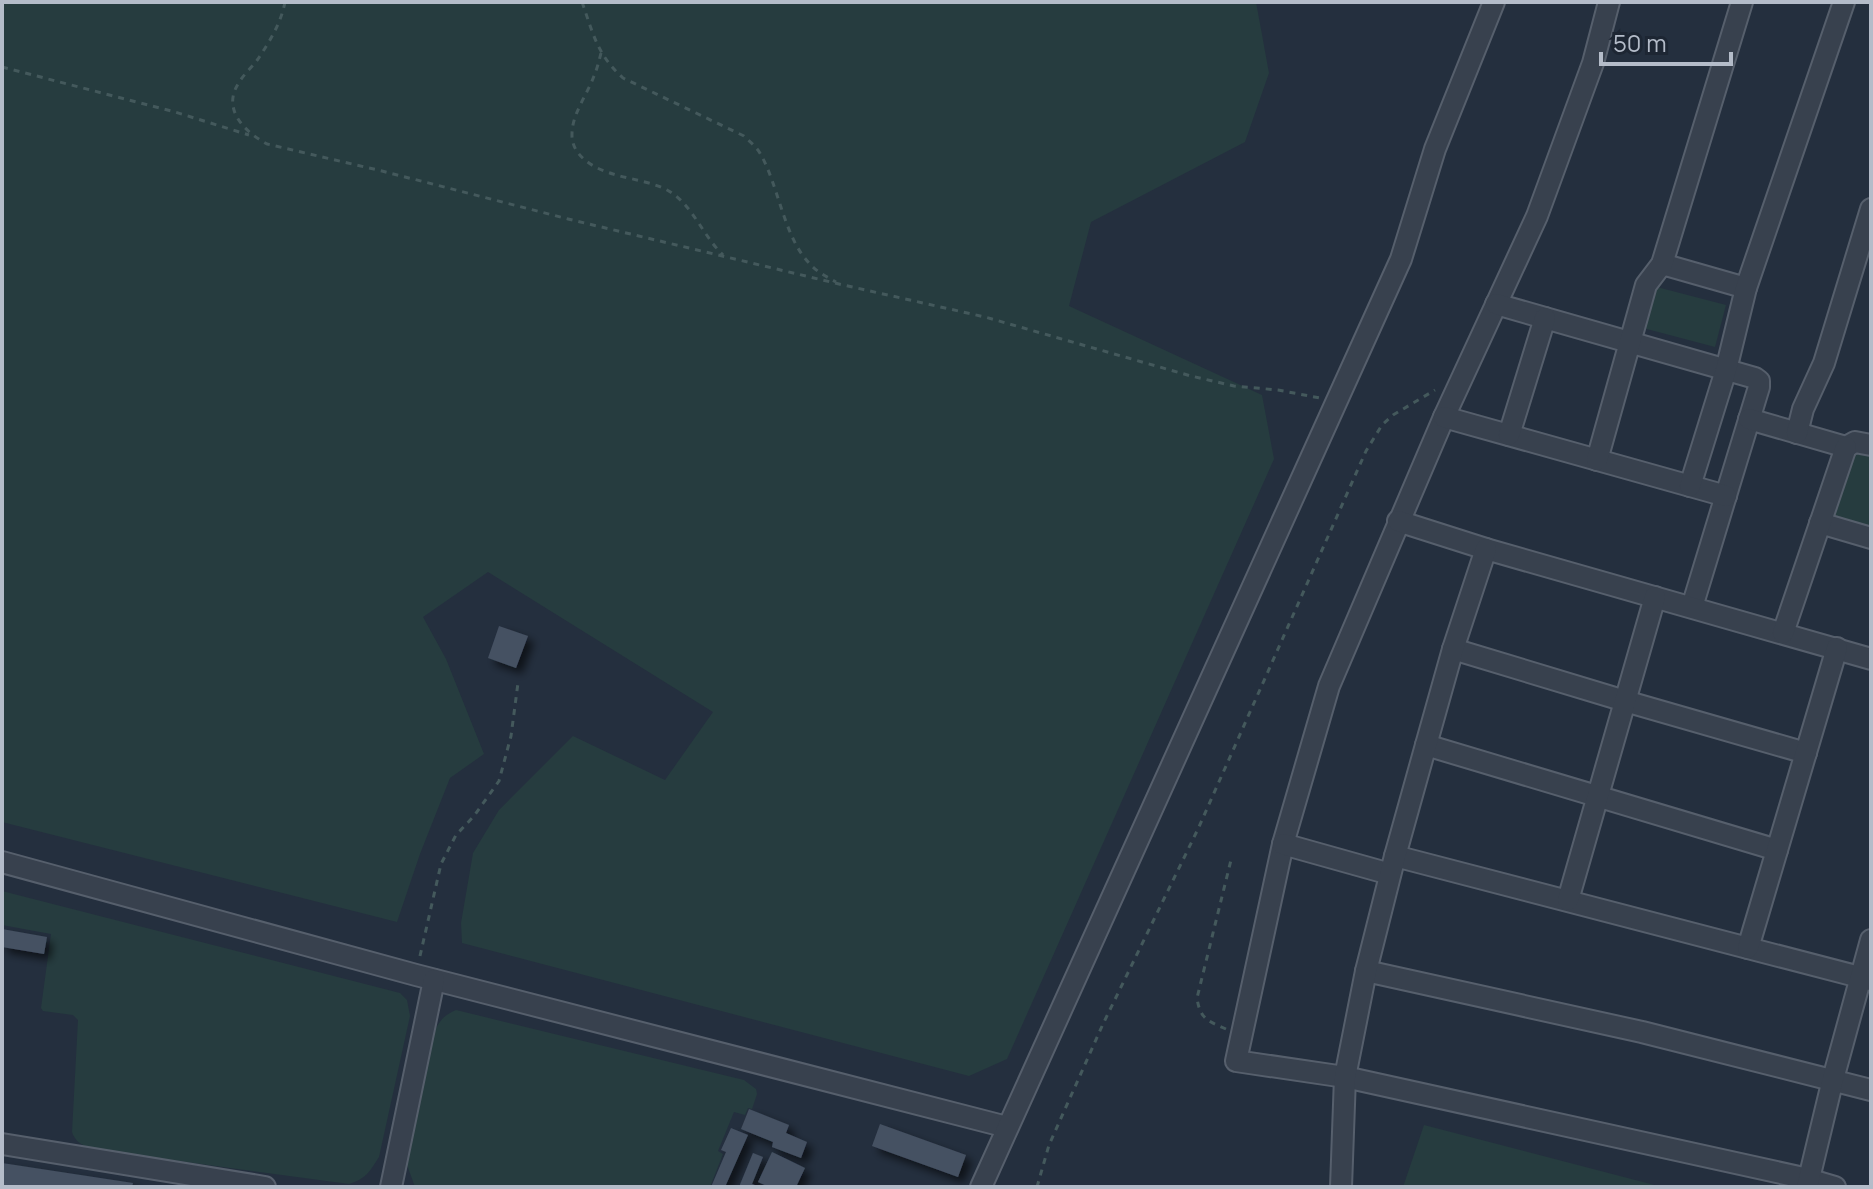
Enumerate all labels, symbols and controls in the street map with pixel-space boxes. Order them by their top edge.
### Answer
scale bar [1601,16,1731,66]
text: 50 m [1613,26,1667,59]

